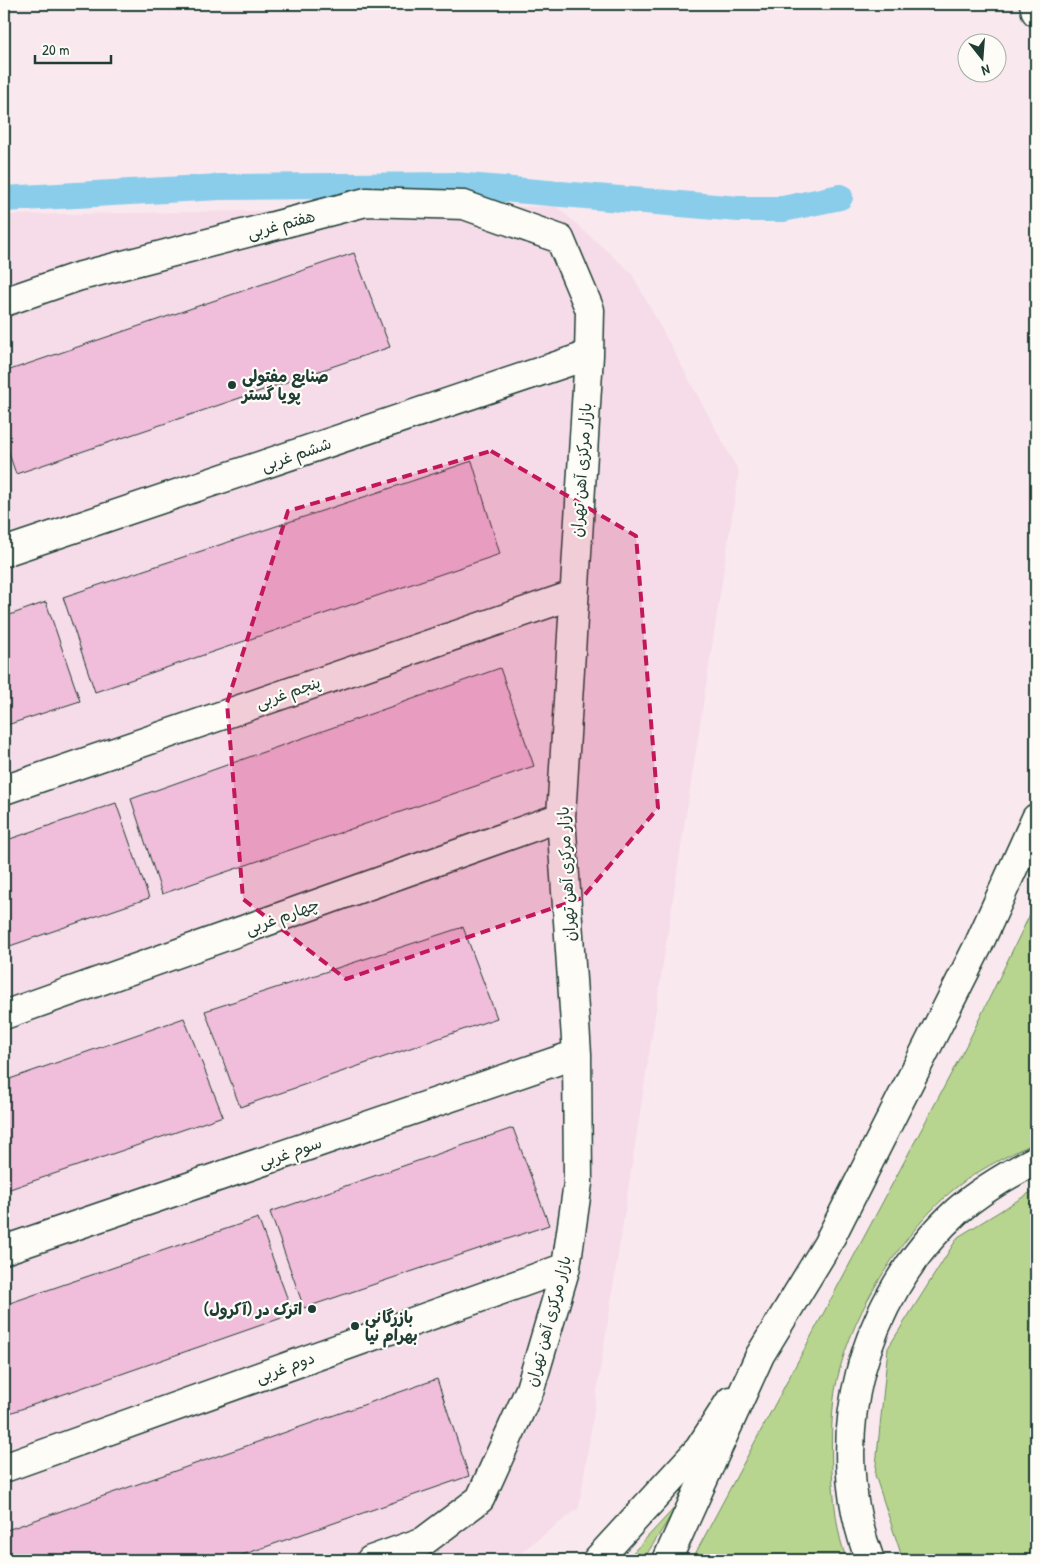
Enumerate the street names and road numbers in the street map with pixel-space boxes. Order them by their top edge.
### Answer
street label: هفتم غربی [245,204,318,246]
street label: بازار مرکزی آهن تهران [565,402,597,538]
street label: ششم غربی [258,432,335,478]
street label: پنجم غربی [253,671,324,715]
street label: بازار مرکزی آهن تهران [551,806,581,942]
street label: چهارم غربی [242,892,323,941]
street label: سوم غربی [255,1131,325,1175]
street label: بازار مرکزی آهن تهران [520,1253,576,1389]
street label: دوم غربی [253,1346,318,1390]

